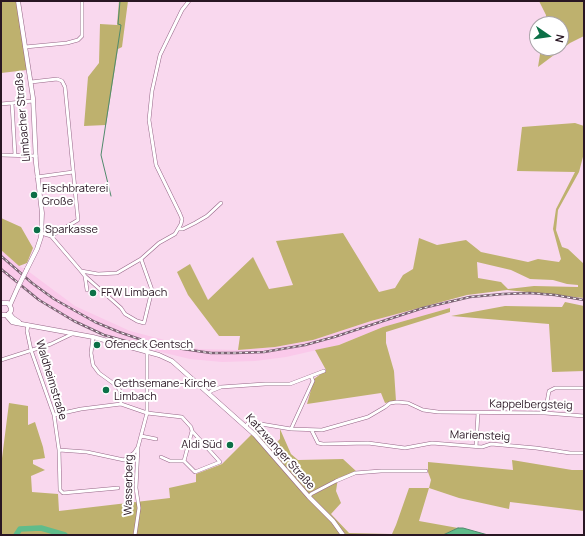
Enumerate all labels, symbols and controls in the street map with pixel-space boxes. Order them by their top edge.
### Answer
north arrow [529,16,569,56]
text: N [552,33,568,44]
street label: Limbacher Straße [13,72,33,162]
place label: Fischbraterei Große [42,182,108,208]
marker: Fischbraterei Große [29,190,39,200]
place label: Sparkasse [45,223,98,237]
marker: Sparkasse [32,225,42,235]
place label: FFW Limbach [101,286,167,300]
marker: FFW Limbach [88,288,98,298]
street label: Waldheimstraße [33,338,69,422]
place label: Ofeneck Gentsch [105,338,193,352]
marker: Ofeneck Gentsch [92,340,102,350]
place label: Gethsemane-Kirche Limbach [114,377,216,403]
marker: Gethsemane-Kirche Limbach [101,385,111,395]
street label: Kappelbergsteig [489,398,573,412]
street label: Katzwanger Straße [243,412,317,492]
street label: Mariensteig [450,428,510,444]
place label: Aldi Süd [181,438,222,452]
marker: Aldi Süd [225,440,235,450]
street label: Wasserberg [122,454,136,516]

